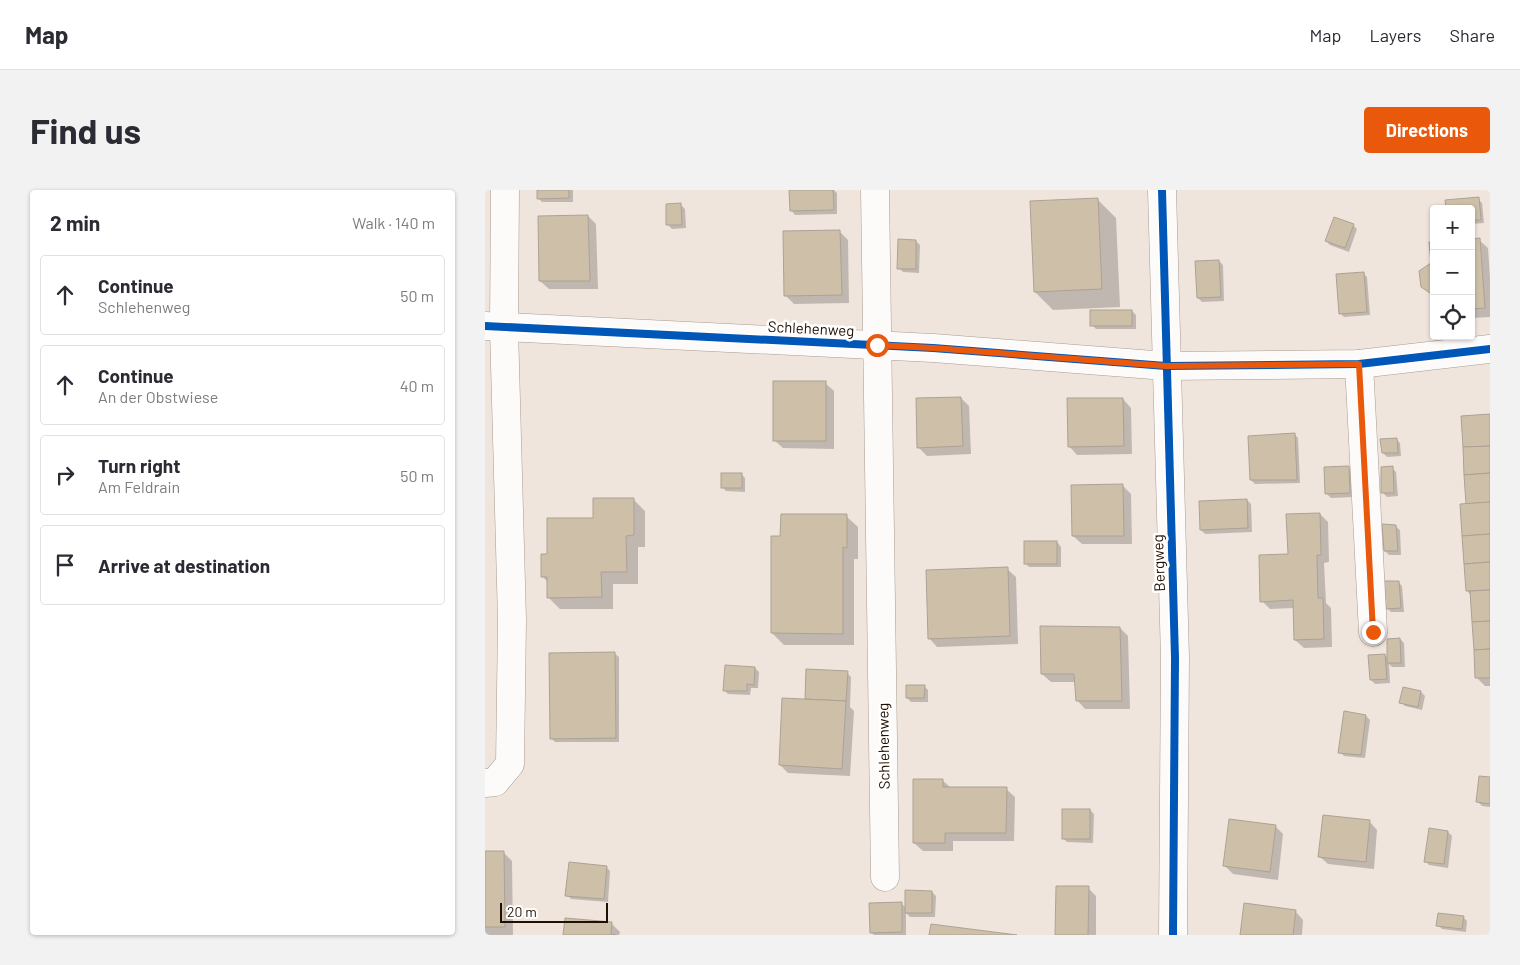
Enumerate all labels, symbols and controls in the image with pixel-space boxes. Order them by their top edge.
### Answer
text: Map [25,20,68,49]
text: Map [1309,24,1341,46]
text: Layers [1369,24,1422,46]
text: Share [1450,24,1495,46]
button: Directions [1364,107,1490,153]
text: Find us [30,109,141,151]
map controls [1430,205,1475,340]
button: + [1430,205,1475,250]
text: 2 min [50,210,100,235]
text: Walk · 140 m [352,213,435,232]
button: − [1430,250,1475,295]
text: Continue [98,274,174,297]
icon: ahead [51,281,79,309]
text: 50 m [400,286,434,305]
button: locate [1430,295,1475,340]
text: Schlehenweg [98,297,190,316]
street label: Schlehenweg [767,317,855,339]
route start [866,334,889,357]
text: Continue [98,364,174,387]
icon: ahead [51,371,79,399]
text: 40 m [400,376,434,395]
text: An der Obstwiese [98,387,218,406]
text: Turn right [98,454,180,477]
icon: right [51,461,79,489]
text: 50 m [400,466,434,485]
text: Am Feldrain [98,477,180,496]
street label: Bergweg [1148,534,1168,592]
icon: arrive [51,551,79,579]
text: Arrive at destination [98,554,270,577]
route end [1362,621,1385,644]
street label: Schlehenweg [873,703,893,789]
scale bar [500,900,607,923]
text: 20 m [507,903,537,920]

